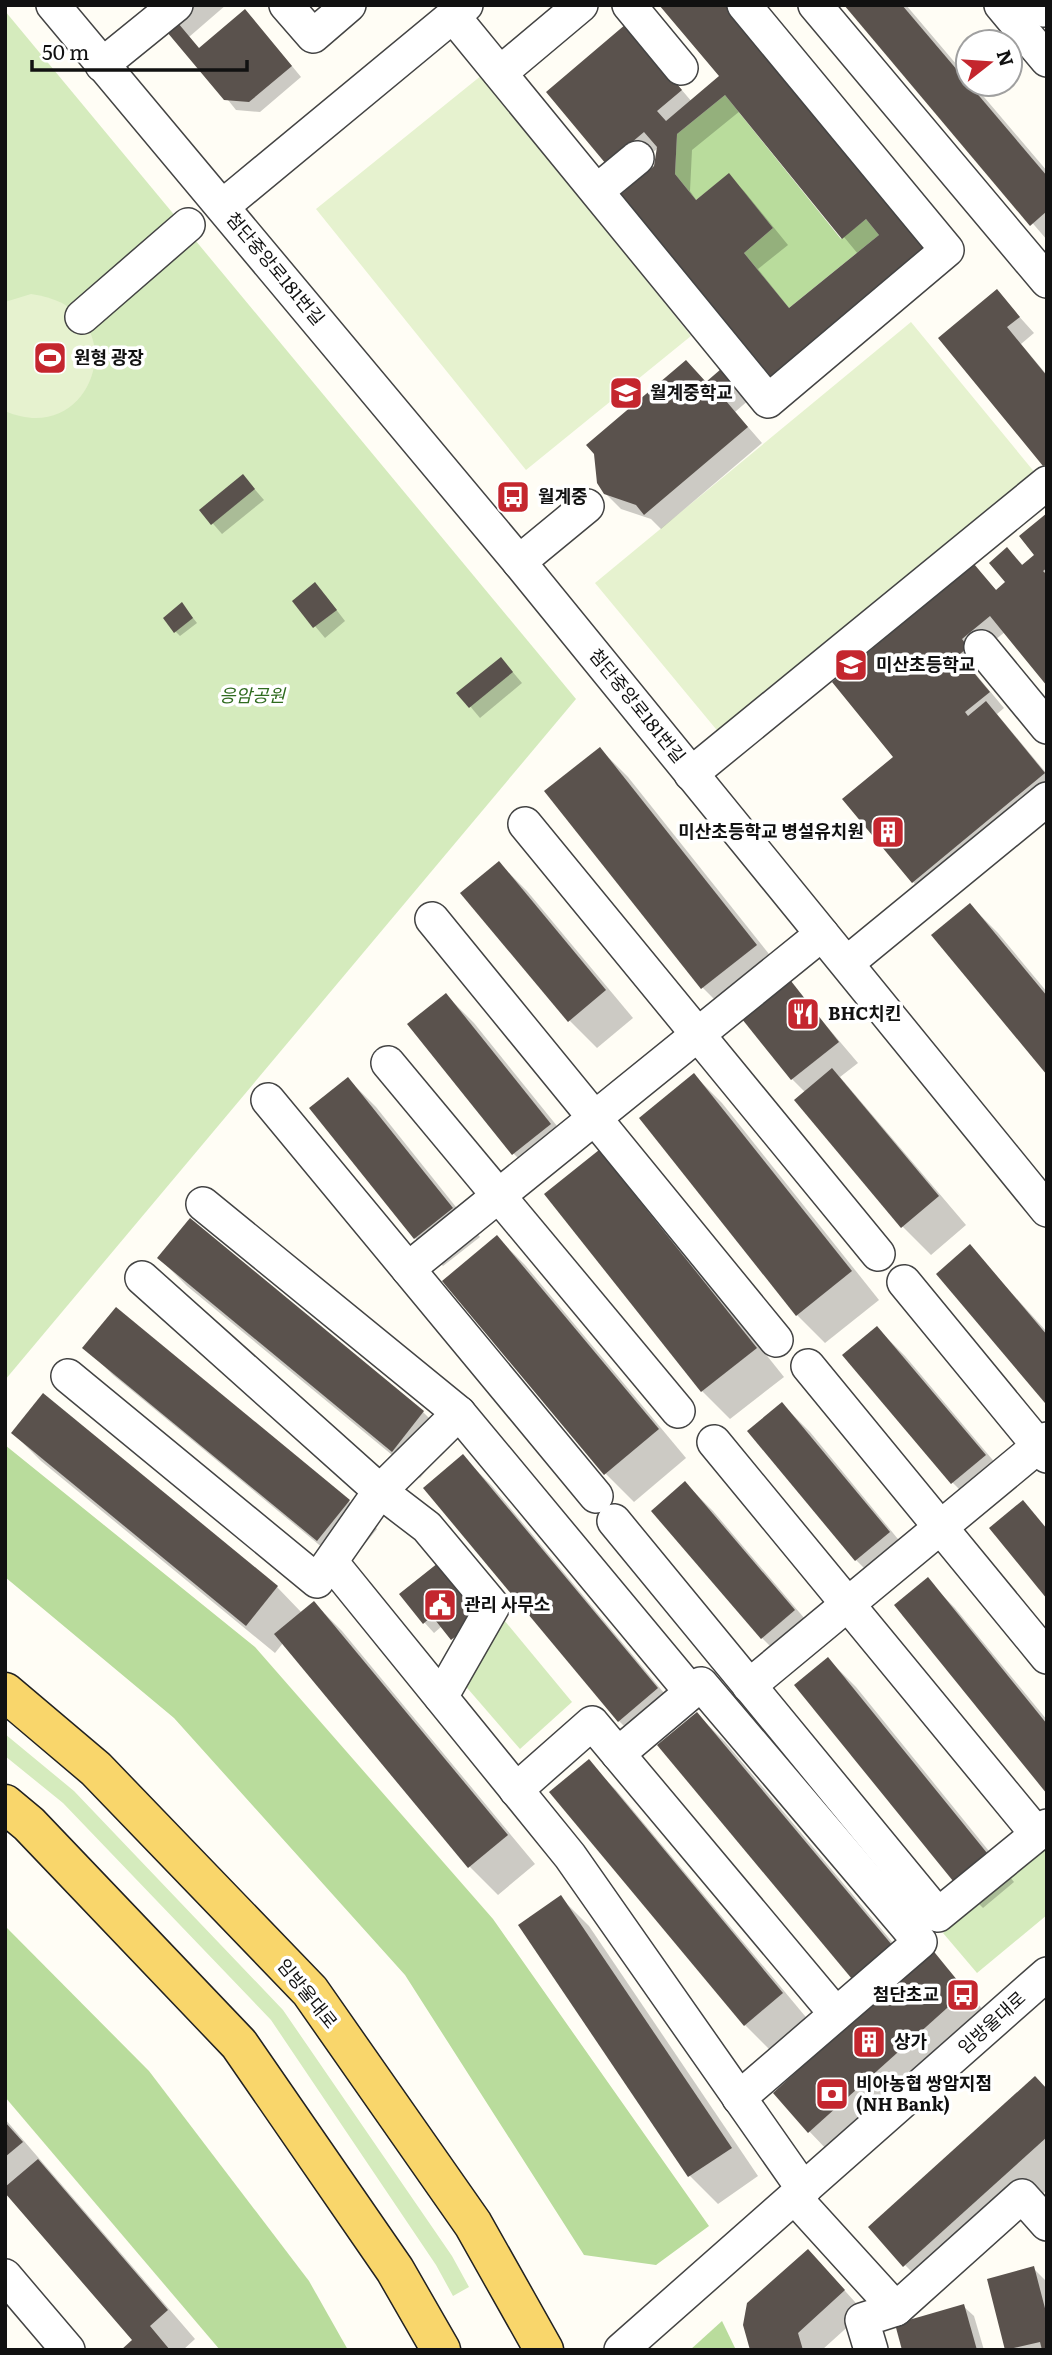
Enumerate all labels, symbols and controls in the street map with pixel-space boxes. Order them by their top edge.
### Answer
scale bar [32,28,247,72]
north arrow [954,28,1024,98]
text: 50 m [42,35,89,66]
text: N [990,46,1022,70]
street label: 첨단중앙로181번길 [221,206,332,331]
sports icon: 원형 광장 [31,339,69,377]
place label: 원형 광장 [74,343,144,370]
school or university icon: 월계중학교 [607,374,645,412]
place label: 월계중학교 [650,378,733,405]
bus stop icon: 월계중 [494,478,532,516]
place label: 월계중 [538,482,588,509]
street label: 첨단중앙로181번길 [583,642,693,768]
school or university icon: 미산초등학교 [832,646,870,684]
place label: 미산초등학교 [876,650,975,677]
park label: 응암공원 [219,681,287,708]
building icon: 미산초등학교 병설유치원 [869,813,907,851]
place label: 미산초등학교 병설유치원 [678,817,864,844]
restaurant icon: BHC치킨 [784,995,822,1033]
place label: BHC치킨 [828,999,901,1026]
public building icon: 관리 사무소 [421,1586,459,1624]
place label: 관리 사무소 [464,1590,550,1617]
street label: 임방울대로 [272,1952,345,2034]
bus stop icon: 첨단초교 [944,1976,982,2014]
place label: 첨단초교 [873,1980,939,2007]
street label: 임방울대로 [951,1984,1031,2060]
building icon: 상가 [850,2023,888,2061]
place label: 상가 [894,2027,928,2054]
place label: 비아농협 쌍암지점 (NH Bank) [856,2069,992,2117]
bank icon: 비아농협 쌍암지점 (NH Bank) [813,2075,851,2113]

